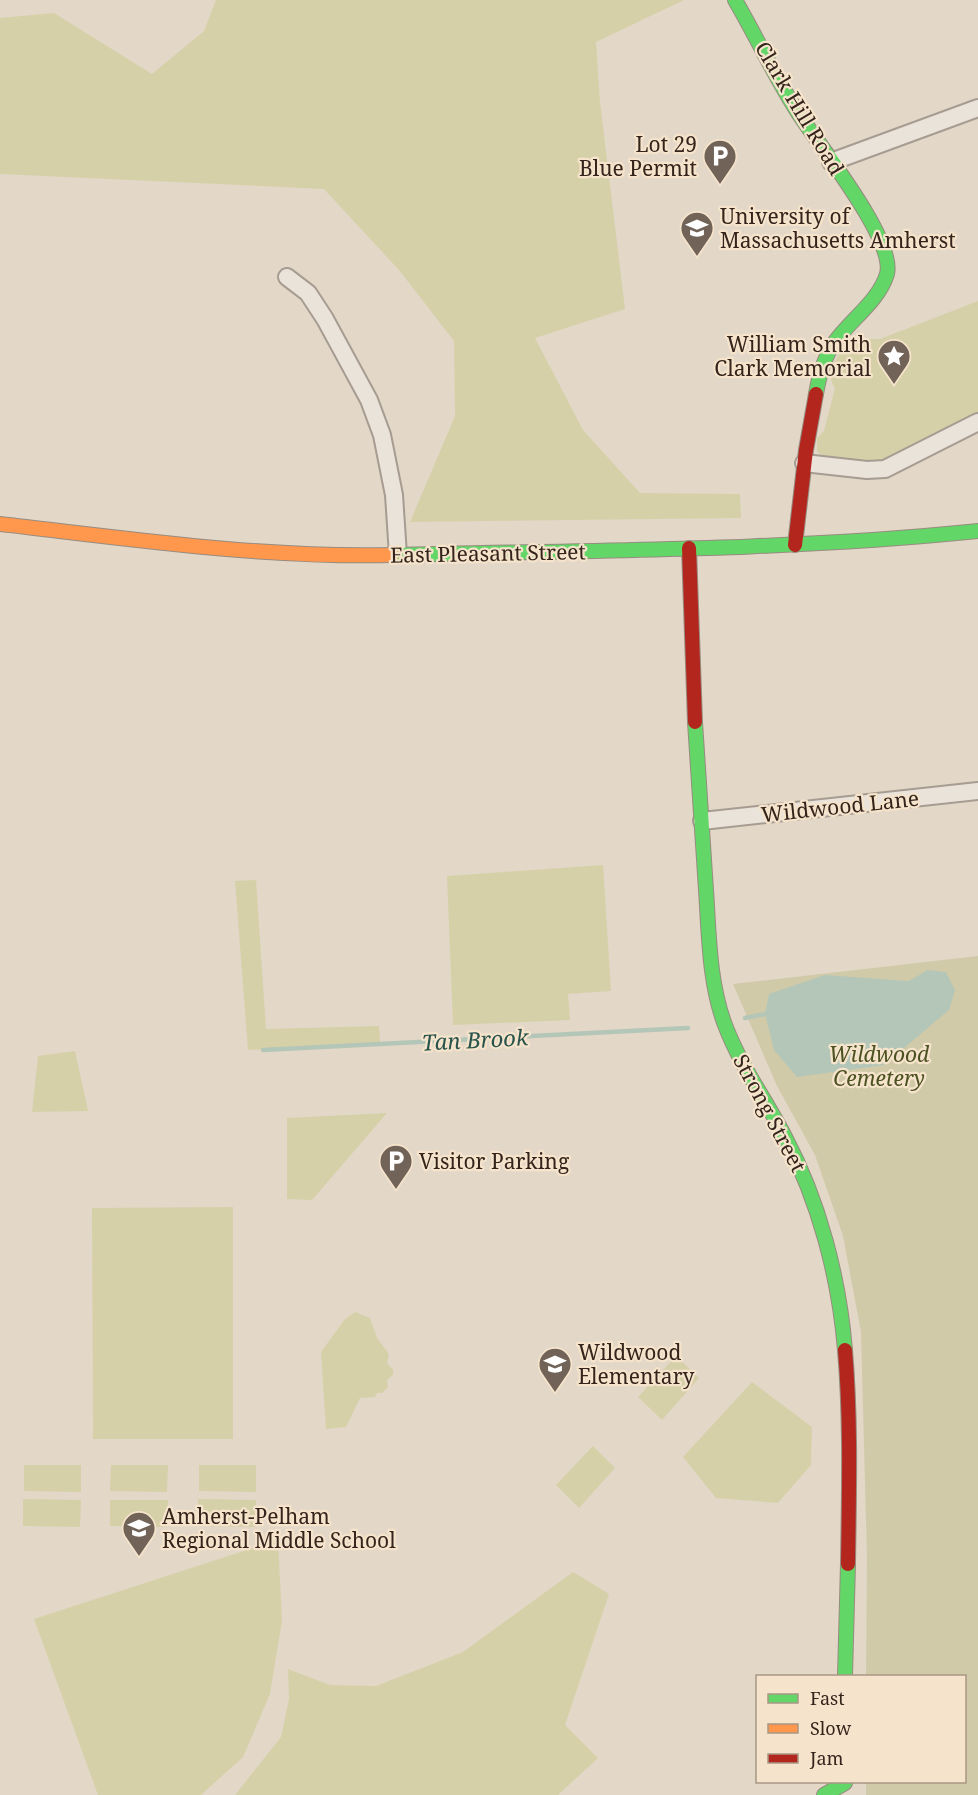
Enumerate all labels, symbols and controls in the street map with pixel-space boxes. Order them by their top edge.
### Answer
street label: Clark Hill Road [749,36,851,180]
place label: Lot 29 Blue Permit [579,130,697,182]
parking icon: Lot 29 Blue Permit [702,138,738,185]
place label: University of Massachusetts Amherst [720,202,956,254]
school or university icon: University of Massachusetts Amherst [679,210,715,257]
place label: William Smith Clark Memorial [714,330,871,382]
place icon: William Smith Clark Memorial [876,338,912,385]
street label: East Pleasant Street [390,537,586,569]
street label: Wildwood Lane [760,784,920,828]
water label: Tan Brook [421,1021,530,1057]
park label: Wildwood Cemetery [829,1040,930,1092]
street label: Strong Street [727,1049,813,1177]
parking icon: Visitor Parking [378,1143,414,1190]
place label: Visitor Parking [419,1147,570,1175]
place label: Wildwood Elementary [578,1338,695,1390]
school or university icon: Wildwood Elementary [537,1346,573,1393]
place label: Amherst-Pelham Regional Middle School [162,1502,396,1554]
school or university icon: Amherst-Pelham Regional Middle School [121,1510,157,1557]
legend [756,1675,966,1783]
text: Fast [810,1686,845,1710]
text: Slow [810,1716,852,1740]
text: Jam [809,1746,844,1770]

